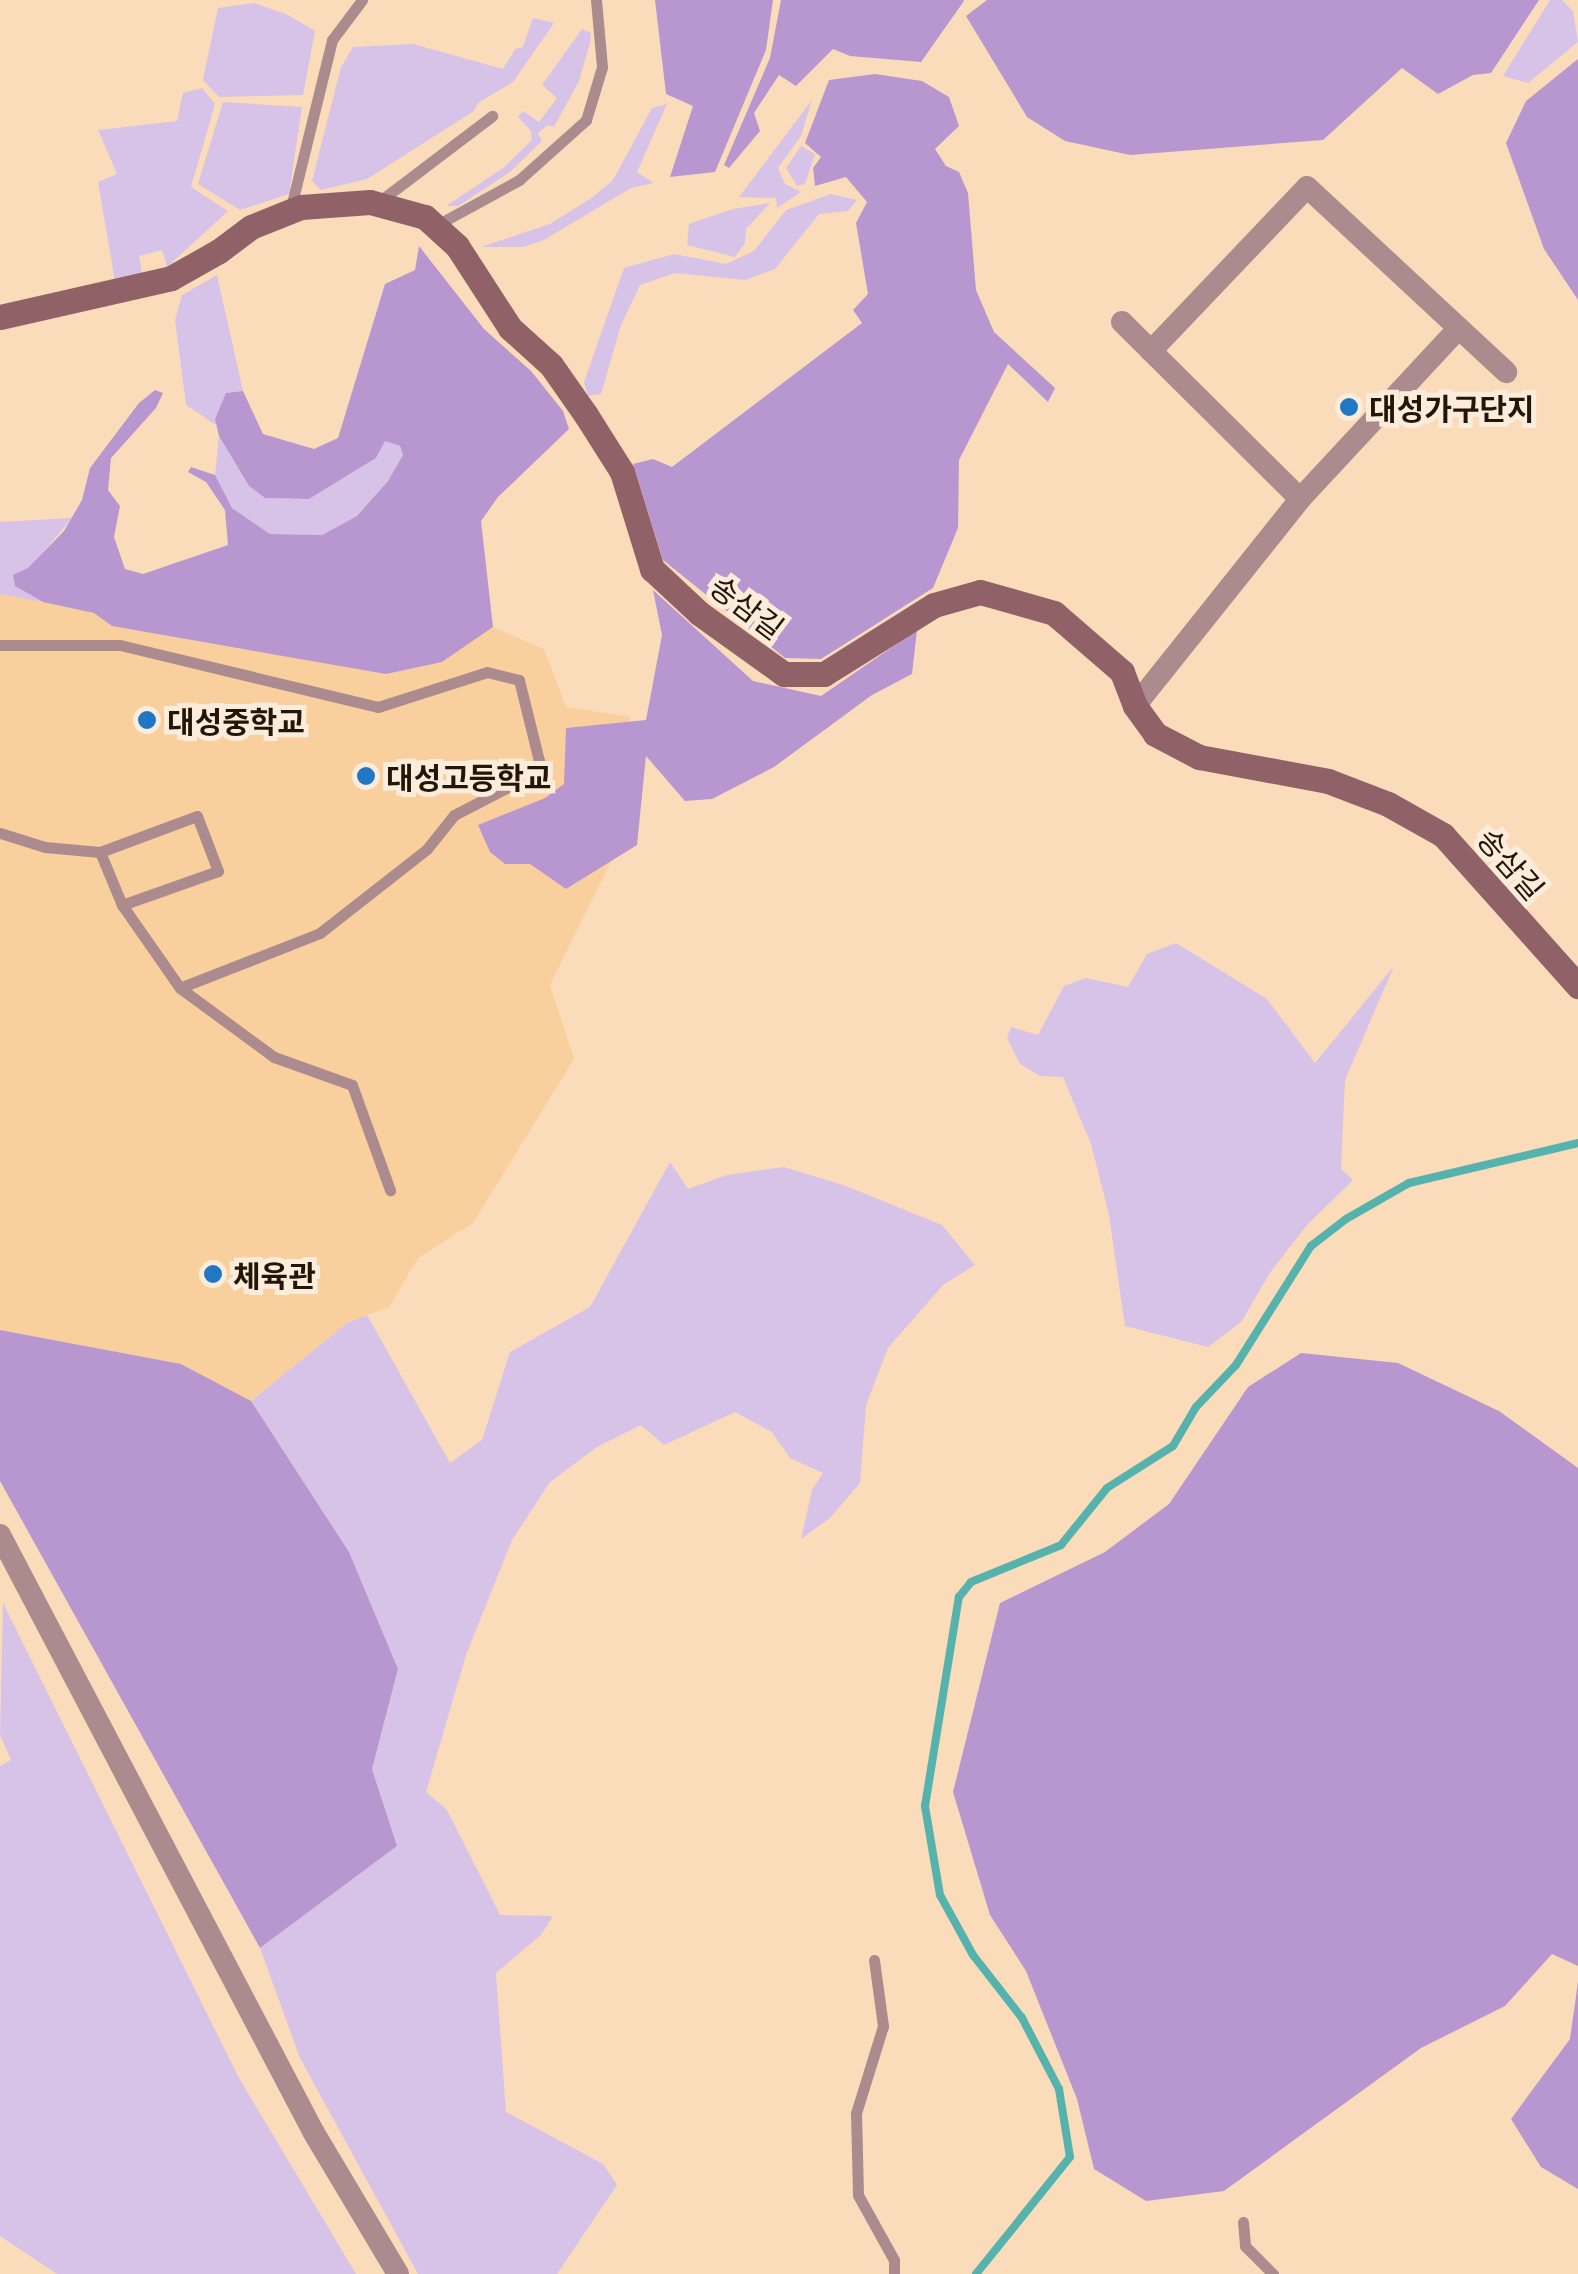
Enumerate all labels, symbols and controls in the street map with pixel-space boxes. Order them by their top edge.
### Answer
place label: 대성가구단지 [1369,389,1535,425]
marker: 대성가구단지 [1338,396,1360,418]
street label: 송삼길 [704,567,792,645]
place label: 대성중학교 [167,702,305,738]
marker: 대성중학교 [136,709,158,731]
place label: 대성고등학교 [386,758,552,794]
marker: 대성고등학교 [355,765,377,787]
street label: 송삼길 [1471,820,1553,906]
place label: 체육관 [233,1256,316,1292]
marker: 체육관 [202,1263,224,1285]

